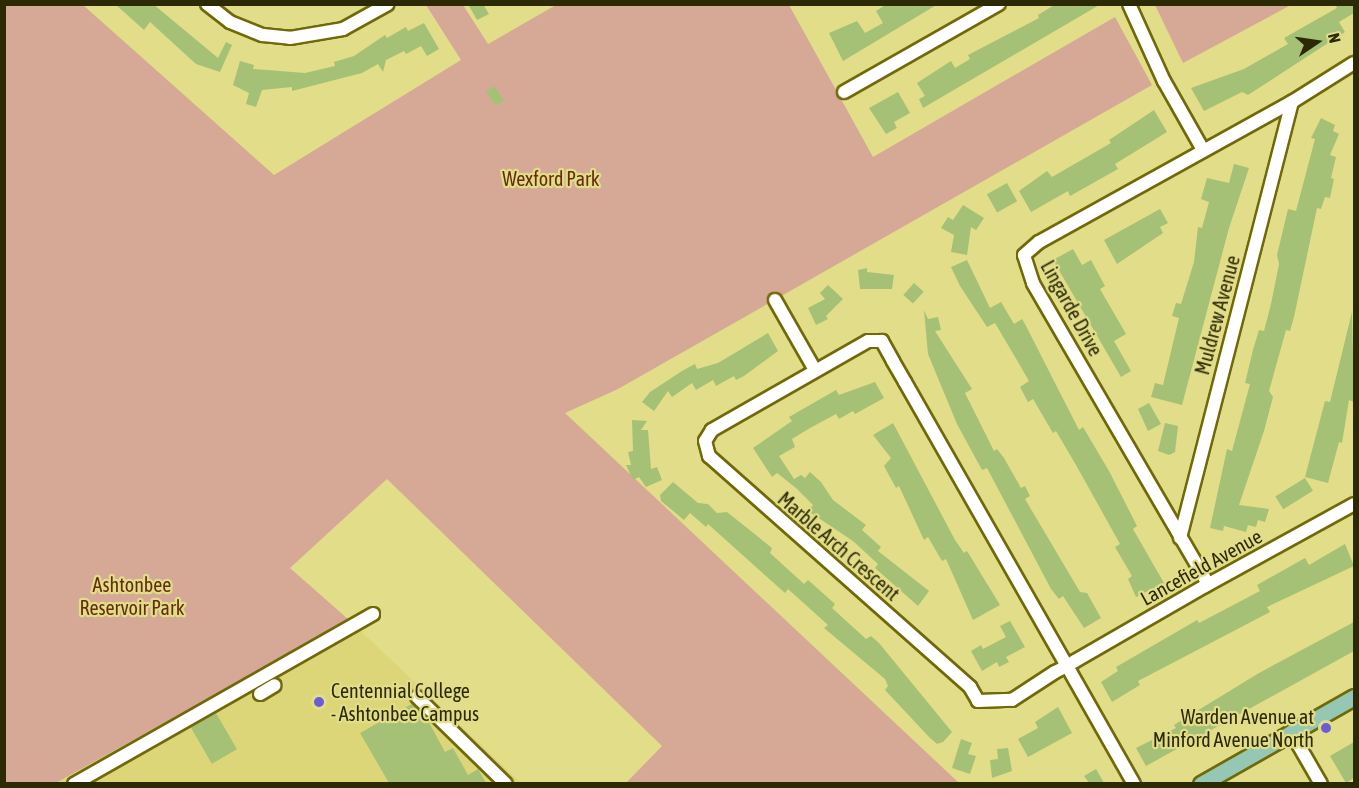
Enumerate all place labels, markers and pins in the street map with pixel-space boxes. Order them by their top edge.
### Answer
place label: Centennial College - Ashtonbee Campus [331,678,479,725]
marker: Centennial College - Ashtonbee Campus [312,695,326,709]
place label: Warden Avenue at Minford Avenue North [1153,704,1314,751]
marker: Warden Avenue at Minford Avenue North [1319,721,1333,735]

